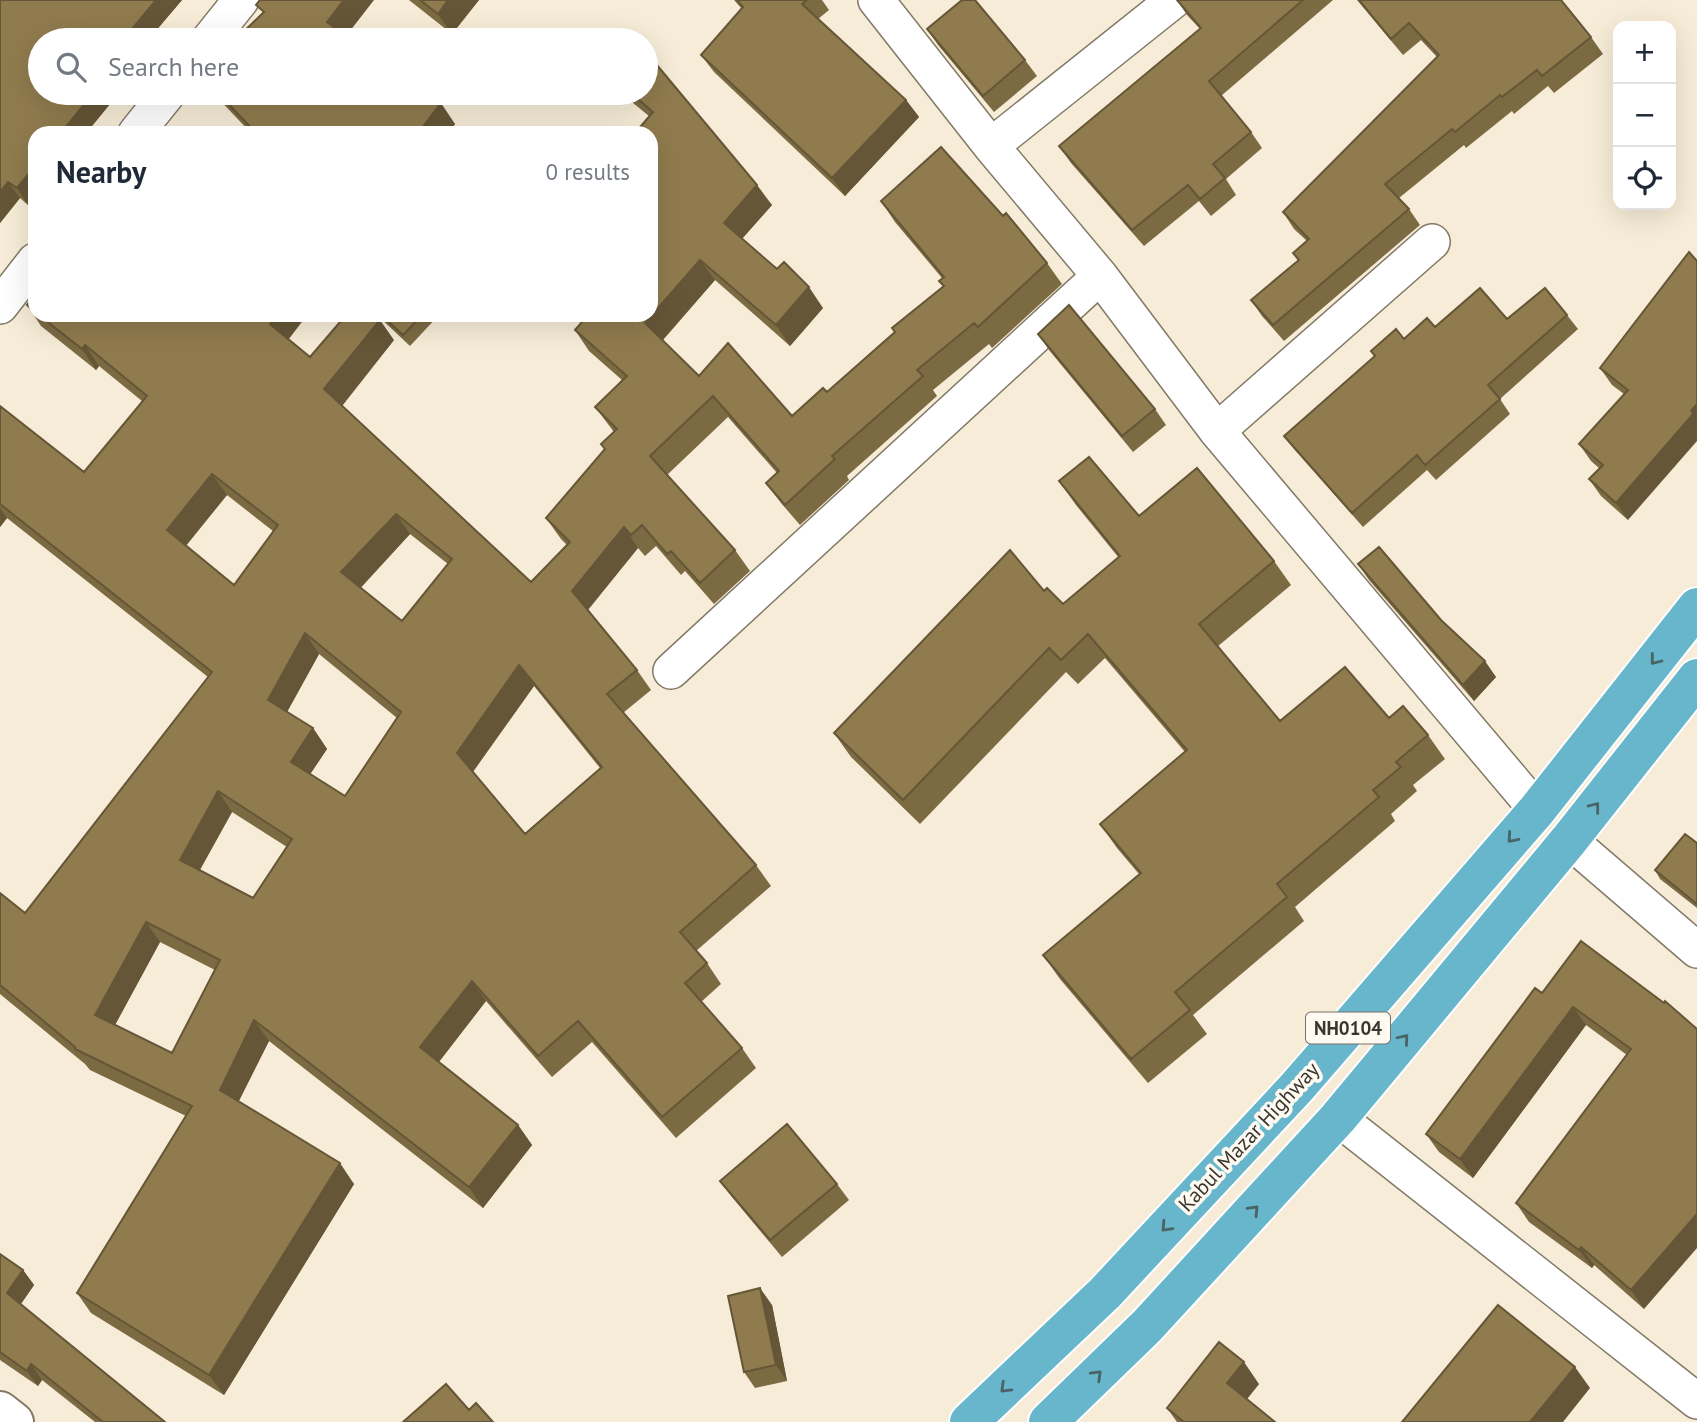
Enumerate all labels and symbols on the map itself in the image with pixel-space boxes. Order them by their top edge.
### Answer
one-way arrow [1650,653,1663,665]
one-way arrow [1587,802,1600,814]
one-way arrow [1508,830,1520,843]
road number: NH0104 [1306,1012,1390,1044]
one-way arrow [1396,1034,1408,1047]
street label: Kabul Mazar Highway [1172,1056,1325,1217]
one-way arrow [1245,1205,1258,1218]
one-way arrow [1161,1219,1174,1232]
one-way arrow [1089,1370,1102,1383]
one-way arrow [1000,1380,1013,1393]

